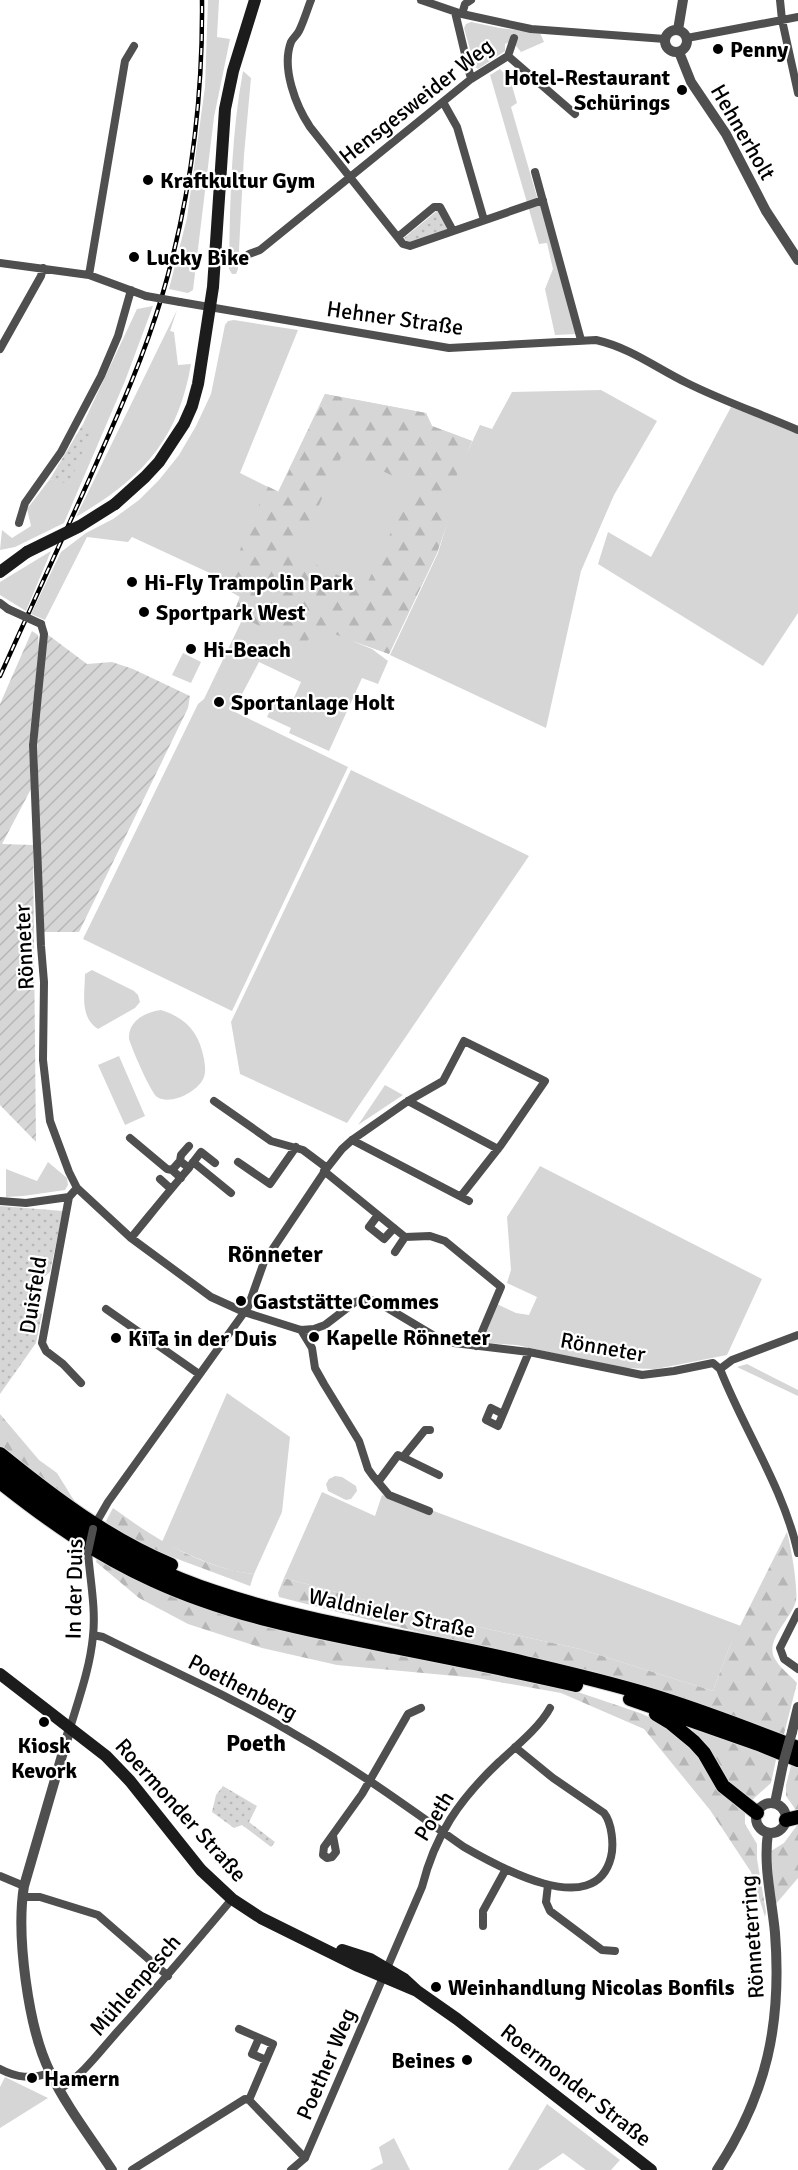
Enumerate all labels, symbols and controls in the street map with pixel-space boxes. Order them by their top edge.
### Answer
street label: Hensgesweider Weg [333,32,499,170]
place label: Penny [730,36,788,63]
marker: Penny [711,42,725,56]
place label: Hotel-Restaurant Schürings [504,64,670,116]
street label: Hehnerholt [705,79,781,185]
marker: Hotel-Restaurant Schürings [675,83,689,97]
place label: Kraftkultur Gym [160,167,315,194]
marker: Kraftkultur Gym [141,173,155,187]
place label: Lucky Bike [146,244,249,271]
marker: Lucky Bike [127,250,141,264]
street label: Hehner Straße [325,295,465,341]
place label: Hi-Fly Trampolin Park [144,569,354,596]
marker: Hi-Fly Trampolin Park [125,575,139,589]
place label: Sportpark West [156,599,306,626]
marker: Sportpark West [137,605,151,619]
place label: Hi-Beach [203,636,291,663]
marker: Hi-Beach [184,642,198,656]
place label: Sportanlage Holt [231,689,395,716]
marker: Sportanlage Holt [212,695,226,709]
street label: Rönneter [8,903,40,991]
district label: Rönneter [227,1239,323,1269]
street label: Duisfeld [14,1254,52,1336]
place label: Gaststätte Commes [253,1288,439,1315]
marker: Gaststätte Commes [234,1294,248,1308]
place label: Kapelle Rönneter [326,1324,490,1351]
place label: KiTa in der Duis [128,1325,277,1352]
street label: Rönneter [558,1326,648,1368]
marker: Kapelle Rönneter [307,1330,321,1344]
marker: KiTa in der Duis [109,1331,123,1345]
street label: In der Duis [60,1538,88,1640]
street label: Waldnieler Straße [306,1582,478,1644]
street label: Poethenberg [184,1648,302,1726]
marker: Kiosk Kevork [37,1715,51,1729]
district label: Poeth [226,1728,286,1758]
place label: Kiosk Kevork [11,1732,78,1784]
street label: Roermonder Straße [109,1733,253,1887]
street label: Poeth [408,1786,460,1846]
street label: Rönneterring [734,1874,770,2000]
street label: Mühlenpesch [84,1929,186,2041]
place label: Weinhandlung Nicolas Bonfils [448,1974,735,2001]
marker: Weinhandlung Nicolas Bonfils [429,1980,443,1994]
street label: Poether Weg [290,2004,362,2124]
street label: Roermonder Straße [495,2018,657,2152]
place label: Beines [391,2047,455,2074]
marker: Beines [460,2053,474,2067]
place label: Hamern [44,2065,120,2092]
marker: Hamern [25,2071,39,2085]

